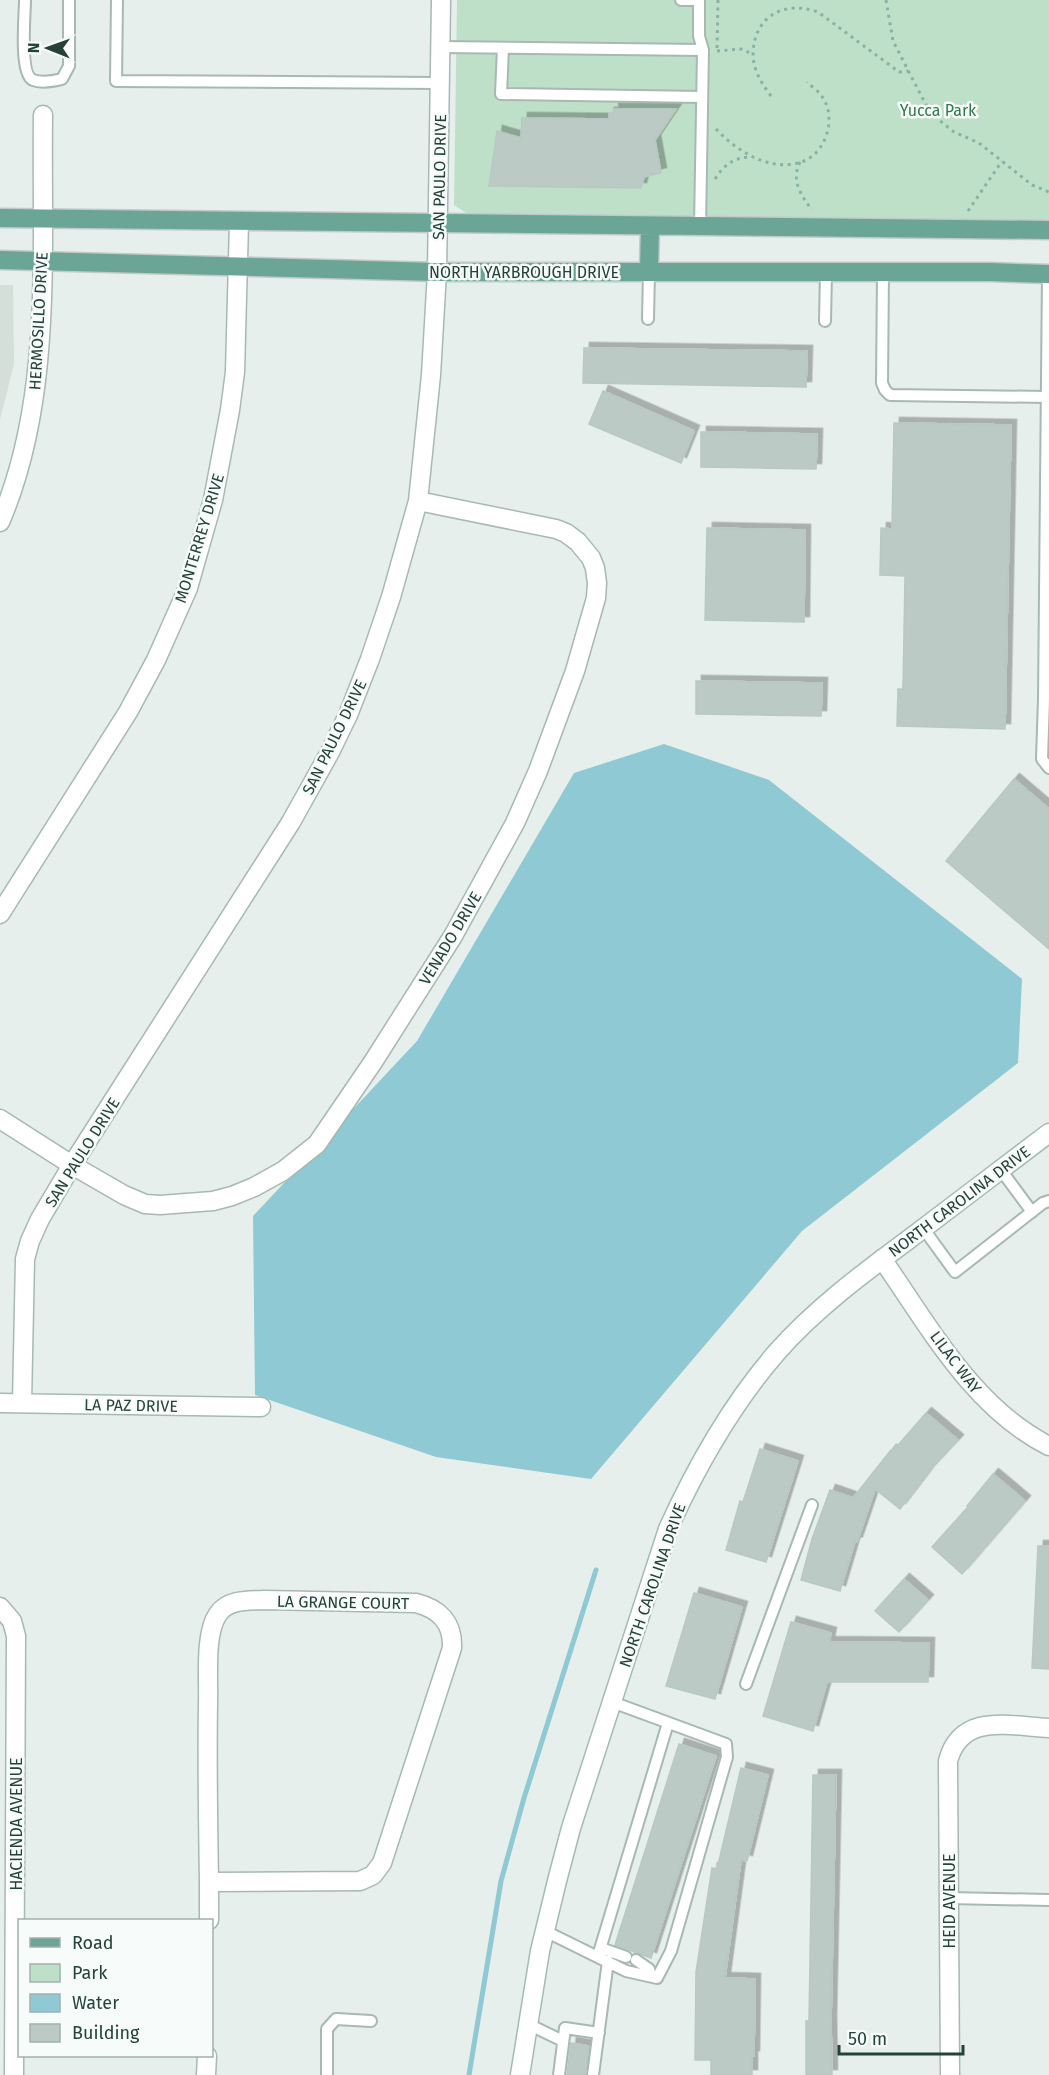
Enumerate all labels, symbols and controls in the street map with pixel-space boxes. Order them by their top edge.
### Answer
north arrow [18,18,78,78]
text: N [24,42,43,53]
park label: Yucca Park [900,101,977,120]
street label: SAN PAULO DRIVE [429,114,450,240]
street label: HERMOSILLO DRIVE [25,251,52,391]
street label: NORTH YARBROUGH DRIVE [429,263,619,282]
street label: MONTERREY DRIVE [171,471,228,605]
street label: SAN PAULO DRIVE [298,677,371,798]
street label: VENADO DRIVE [415,888,486,988]
street label: SAN PAULO DRIVE [41,1094,124,1211]
street label: NORTH CAROLINA DRIVE [885,1142,1034,1261]
street label: LILAC WAY [926,1327,985,1397]
street label: LA PAZ DRIVE [84,1395,178,1416]
street label: NORTH CAROLINA DRIVE [615,1500,690,1670]
street label: LA GRANGE COURT [277,1592,410,1613]
street label: HACIENDA AVENUE [7,1757,26,1891]
street label: HEID AVENUE [940,1853,959,1949]
legend [18,1919,213,2057]
text: Road [72,1932,114,1954]
text: Park [72,1962,108,1984]
text: Water [72,1992,119,2014]
scale bar [839,2018,964,2056]
text: Building [72,2022,140,2044]
text: 50 m [848,2028,887,2050]

